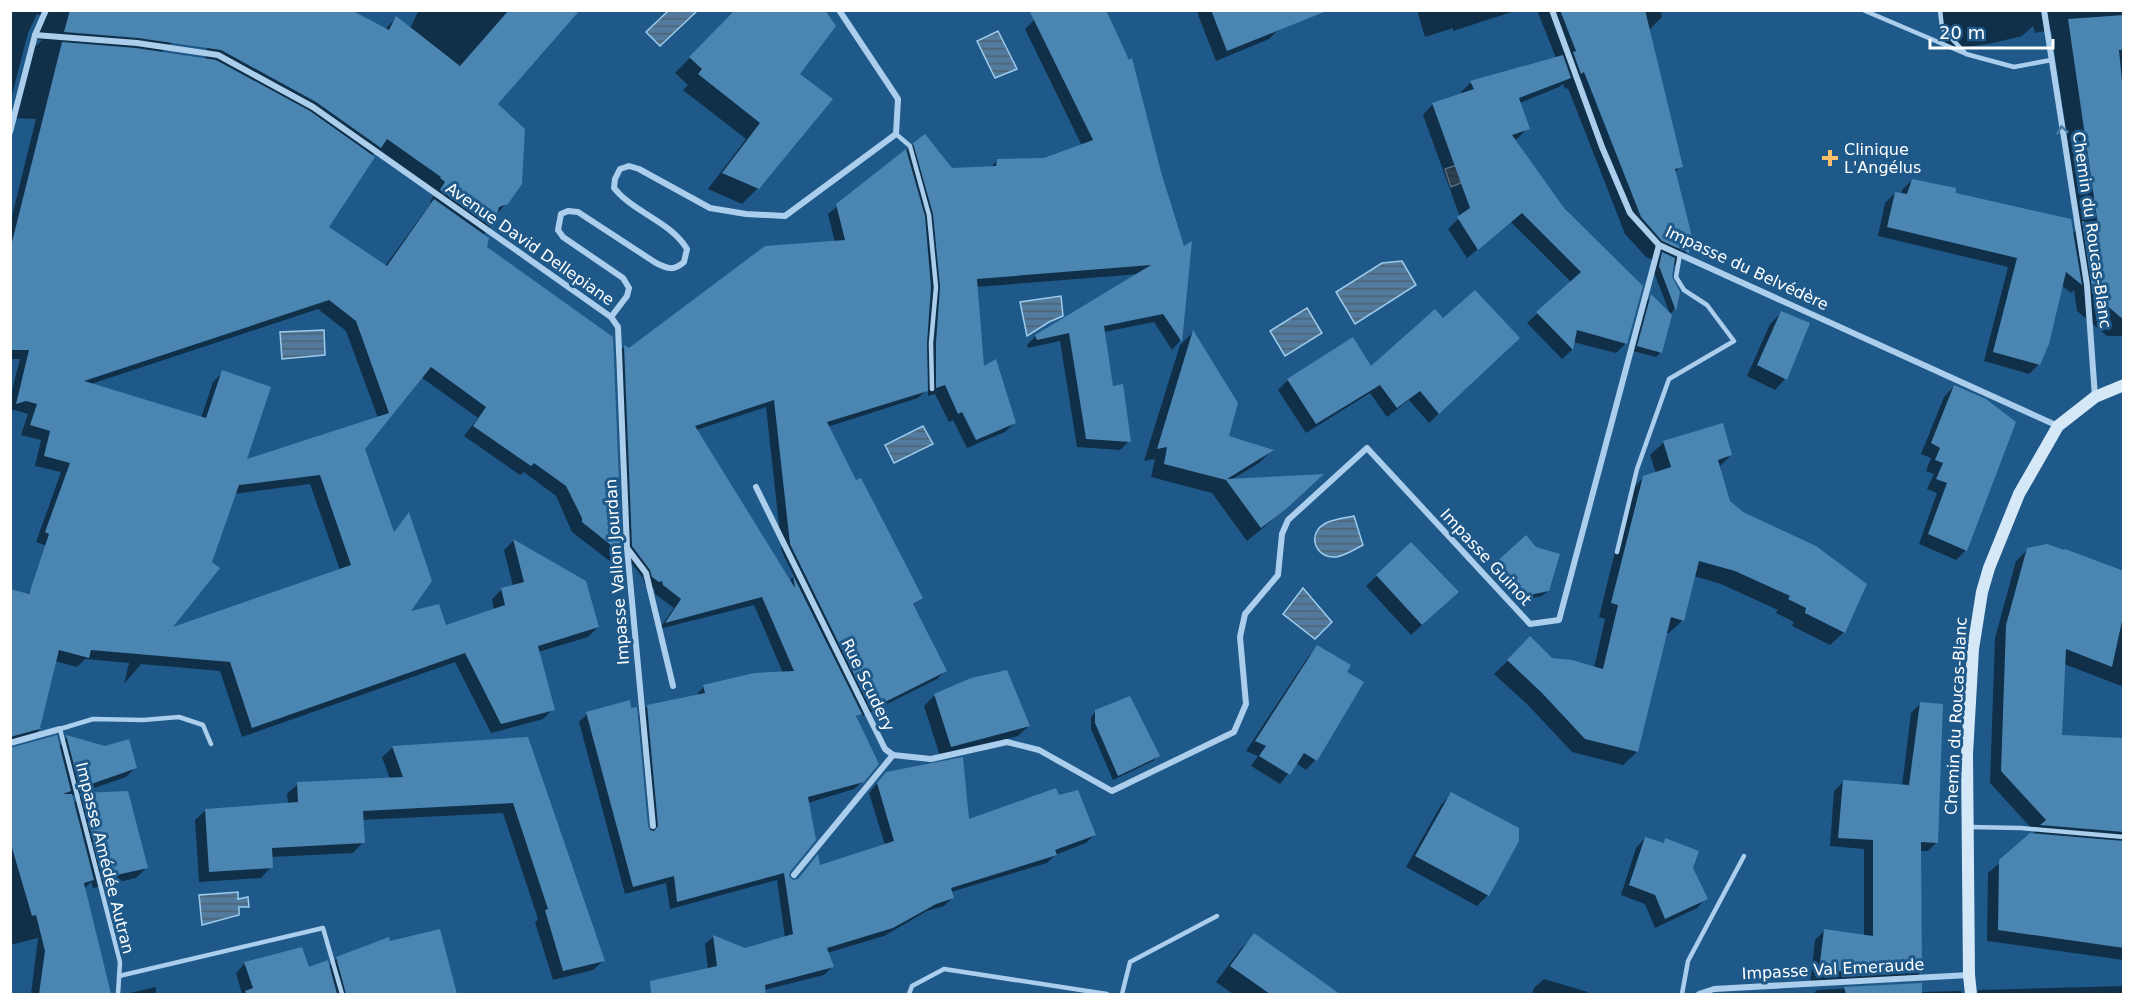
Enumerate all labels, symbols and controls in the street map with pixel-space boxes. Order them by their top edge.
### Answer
scale bar [1930,12,2053,50]
text: 20 m [1939,22,1985,43]
one-way arrow [2057,126,2069,135]
street label: Chemin du Roucas-Blanc [2069,130,2115,330]
place label: Clinique L'Angélus [1844,140,1921,177]
marker: Clinique L'Angélus [1821,149,1839,167]
street label: Avenue David Dellepiane [442,179,618,309]
street label: Impasse du Belvédère [1662,222,1832,314]
street label: Impasse Vallon Jourdan [601,478,633,666]
street label: Impasse Guinot [1436,505,1536,609]
street label: Chemin du Roucas-Blanc [1941,616,1971,816]
street label: Rue Scudery [837,636,899,734]
street label: Impasse Amédée Autran [72,760,138,956]
street label: Impasse Val Emeraude [1741,955,1925,983]

